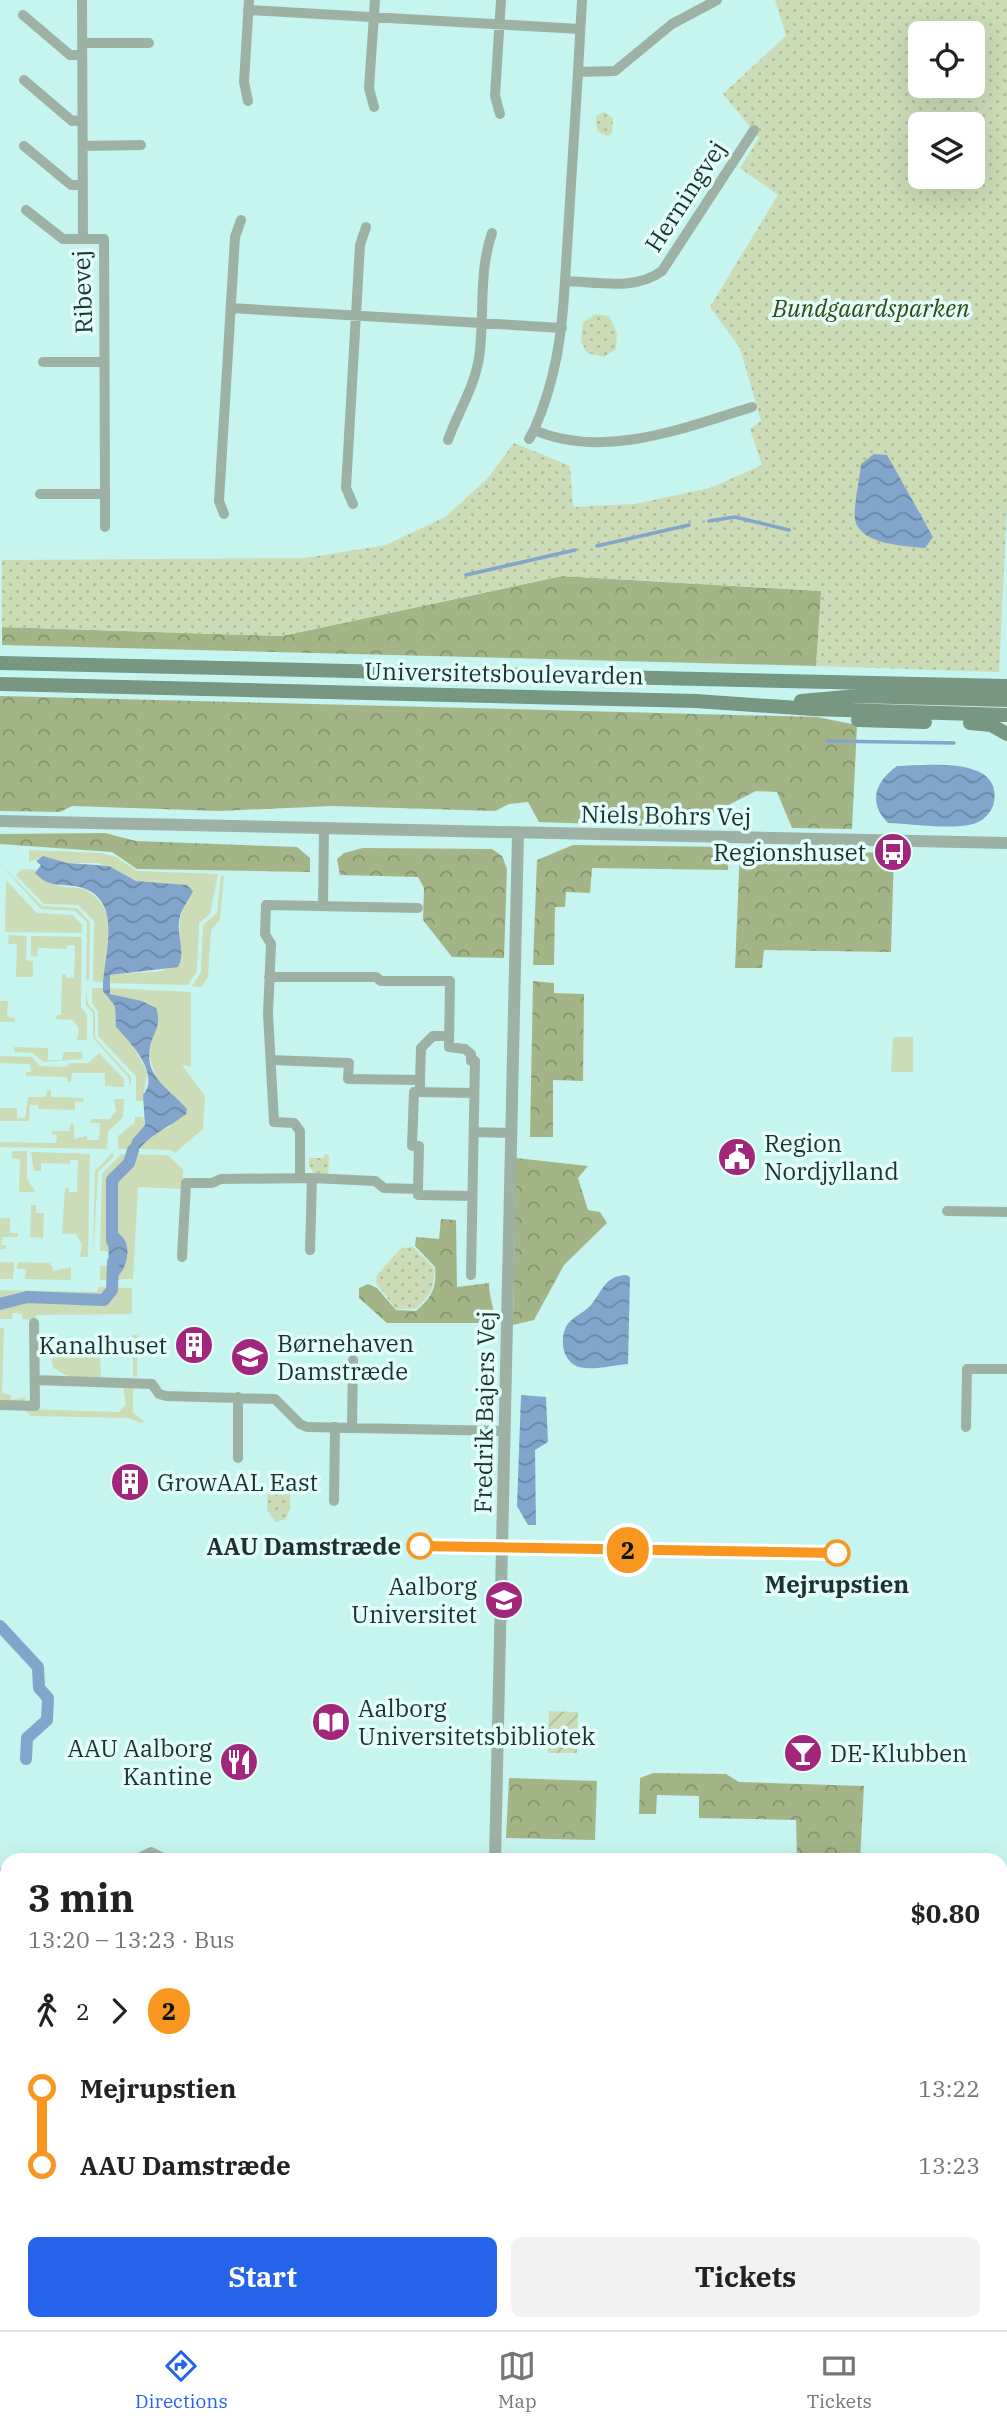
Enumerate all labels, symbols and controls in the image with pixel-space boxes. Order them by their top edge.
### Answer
map controls [908,21,985,189]
button: locate [908,21,985,98]
button: layers [908,112,985,189]
street label: Herningvej [637,134,733,258]
street label: Ribevej [65,250,99,334]
park label: Bundgaardsparken [771,292,970,324]
street label: Universitetsboulevarden [364,655,644,691]
street label: Niels Bohrs Vej [580,798,752,832]
bus stop icon: Regionshuset [872,831,914,873]
place label: Regionshuset [713,836,866,868]
place label: Region Nordjylland [764,1127,899,1187]
public building icon: Region Nordjylland [716,1136,758,1178]
street label: Fredrik Bajers Vej [466,1310,502,1514]
building icon: Kanalhuset [173,1324,215,1366]
place label: Børnehaven Damstræde [277,1327,414,1387]
place label: Kanalhuset [39,1329,167,1361]
school or university icon: Børnehaven Damstræde [229,1336,271,1378]
building icon: GrowAAL East [109,1461,151,1503]
place label: GrowAAL East [157,1466,318,1498]
line badge: 2 [605,1527,651,1573]
place label: AAU Damstræde [206,1530,401,1562]
marker: AAU Damstræde [407,1533,433,1559]
text: 2 [621,1534,635,1566]
marker: Mejrupstien [824,1540,850,1566]
place label: Mejrupstien [765,1568,909,1600]
place label: Aalborg Universitet [351,1570,477,1630]
school or university icon: Aalborg Universitet [483,1579,525,1621]
place label: Aalborg Universitetsbibliotek [358,1692,595,1752]
library icon: Aalborg Universitetsbibliotek [310,1701,352,1743]
place label: AAU Aalborg Kantine [68,1732,212,1792]
bar icon: DE-Klubben [782,1732,824,1774]
place label: DE-Klubben [830,1737,967,1769]
restaurant icon: AAU Aalborg Kantine [218,1741,260,1783]
text: 3 min [28,1873,134,1922]
text: $0.80 [910,1896,980,1930]
text: 13:20 – 13:23 · Bus [28,1924,235,1954]
icon: walk [28,1992,66,2030]
icon: forward [100,1992,138,2030]
text: 2 [162,1995,176,2027]
text: 2 [76,1996,90,2026]
text: Mejrupstien [80,2071,236,2105]
text: 13:22 [918,2073,980,2103]
text: AAU Damstræde [80,2148,291,2182]
text: 13:23 [918,2150,980,2180]
button: Start [28,2237,497,2317]
button: Tickets [511,2237,980,2317]
tab: Directions [135,2347,228,2413]
tab: Map [498,2347,537,2413]
tab: Tickets [807,2347,872,2413]

